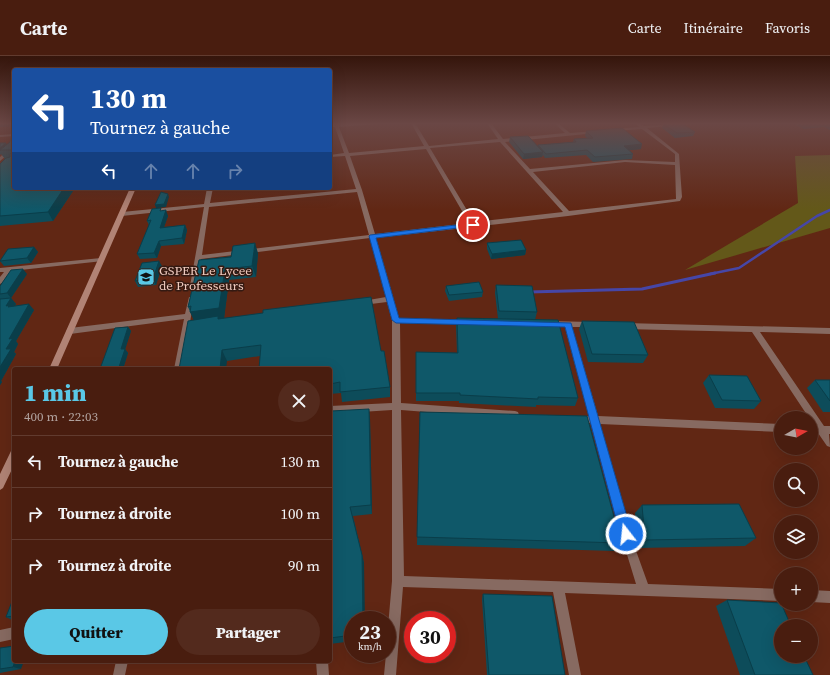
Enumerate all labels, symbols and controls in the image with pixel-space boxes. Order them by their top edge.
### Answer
text: Carte [20,15,67,41]
text: Carte [628,18,662,38]
text: Itinéraire [684,18,743,38]
text: Favoris [765,18,810,38]
text: 130 m [90,79,167,117]
icon: left [24,84,76,136]
text: Tournez à gauche [90,115,230,140]
icon: left [98,160,120,182]
icon: ahead [140,160,162,182]
icon: ahead [182,160,204,182]
icon: right [224,160,246,182]
pin [456,208,490,242]
icon: arrive [462,214,484,236]
place label: GSPER Le Lycee de Professeurs [159,262,252,294]
school or university icon: GSPER Le Lycee de Professeurs [136,267,156,287]
text: 1 min [24,376,87,409]
button: close [278,380,320,422]
text: 400 m · 22:03 [24,408,98,425]
north arrow [774,411,818,455]
map controls [774,411,818,663]
icon: left [24,451,46,473]
text: Tournez à gauche [58,451,178,472]
text: 130 m [280,451,320,472]
button: search [774,463,818,507]
icon: right [24,503,46,525]
text: Tournez à droite [58,503,171,524]
text: 100 m [280,503,320,524]
position arrow [605,513,647,555]
button: layers [774,515,818,559]
icon: right [24,555,46,577]
text: Tournez à droite [58,555,171,576]
text: 90 m [288,555,320,576]
button: + [774,567,818,611]
button: Quitter [24,609,168,655]
button: Partager [176,609,320,655]
speed limit sign: 30 [404,611,456,663]
text: 23 [359,618,381,646]
button: − [774,619,818,663]
text: km/h [358,640,382,653]

